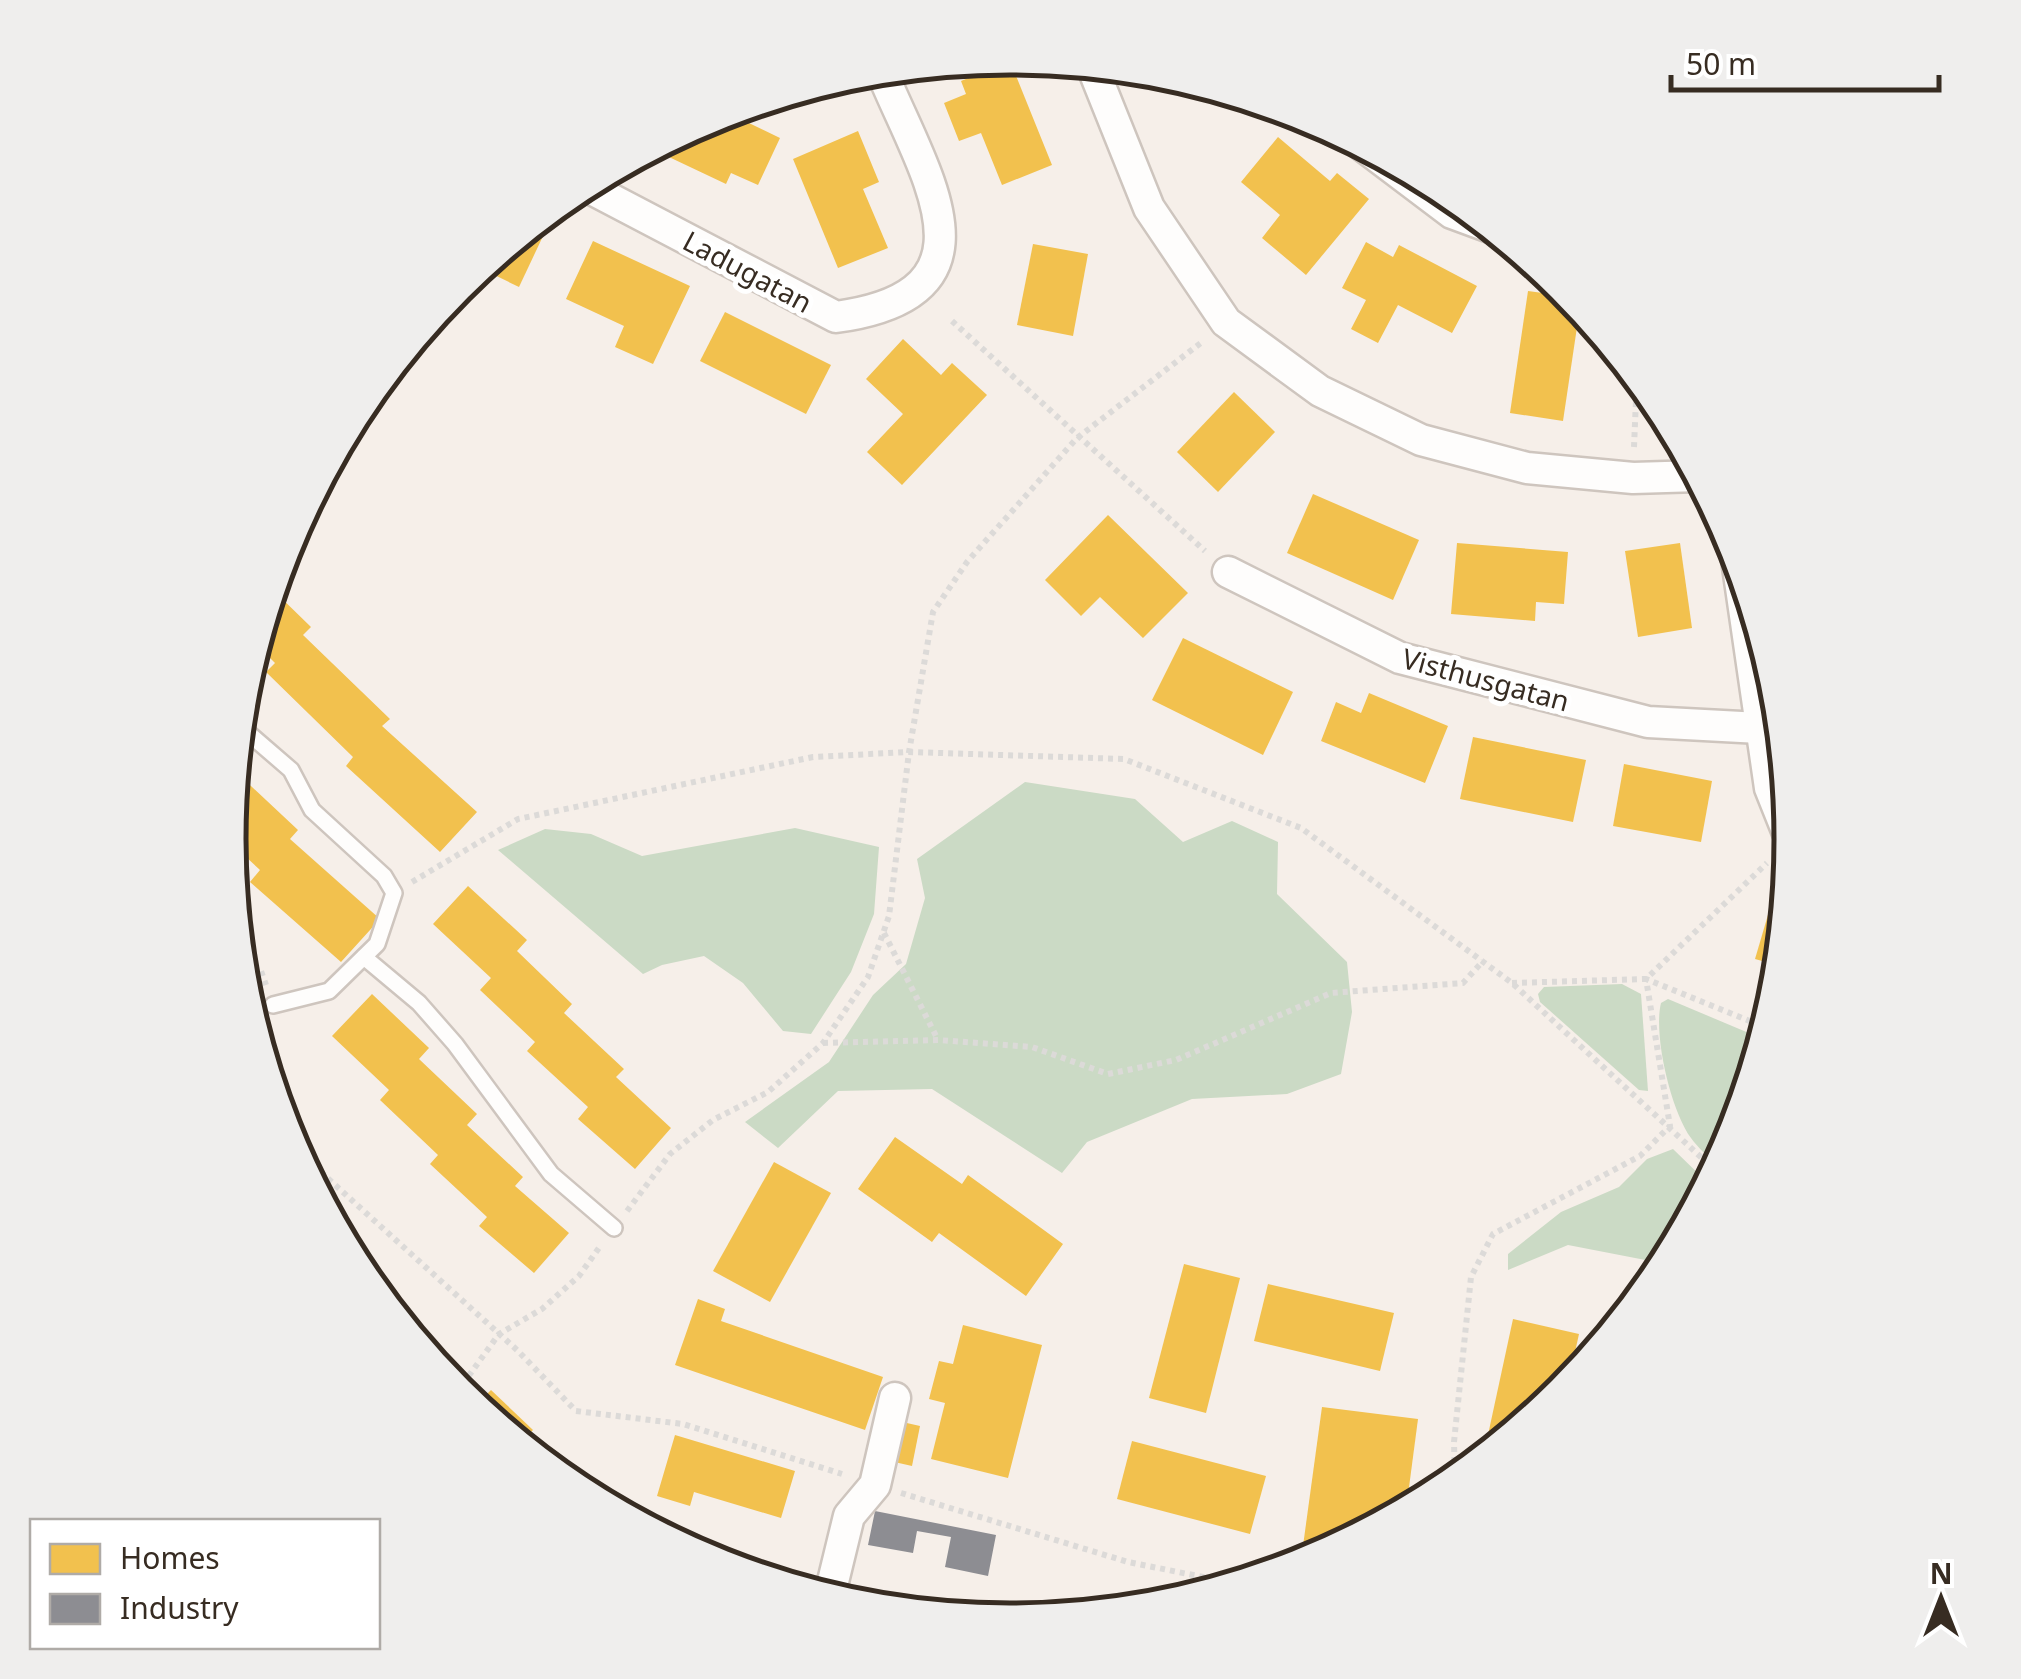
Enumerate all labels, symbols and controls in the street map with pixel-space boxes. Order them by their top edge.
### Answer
scale bar [1671,30,1938,92]
text: 50 m [1686,43,1756,84]
street label: Ladugatan [677,221,819,321]
street label: Visthusgatan [1398,638,1574,720]
legend [30,1519,380,1649]
text: Homes [120,1537,220,1578]
north arrow [1891,1549,1991,1649]
text: N [1930,1554,1952,1592]
text: Industry [120,1587,239,1628]

